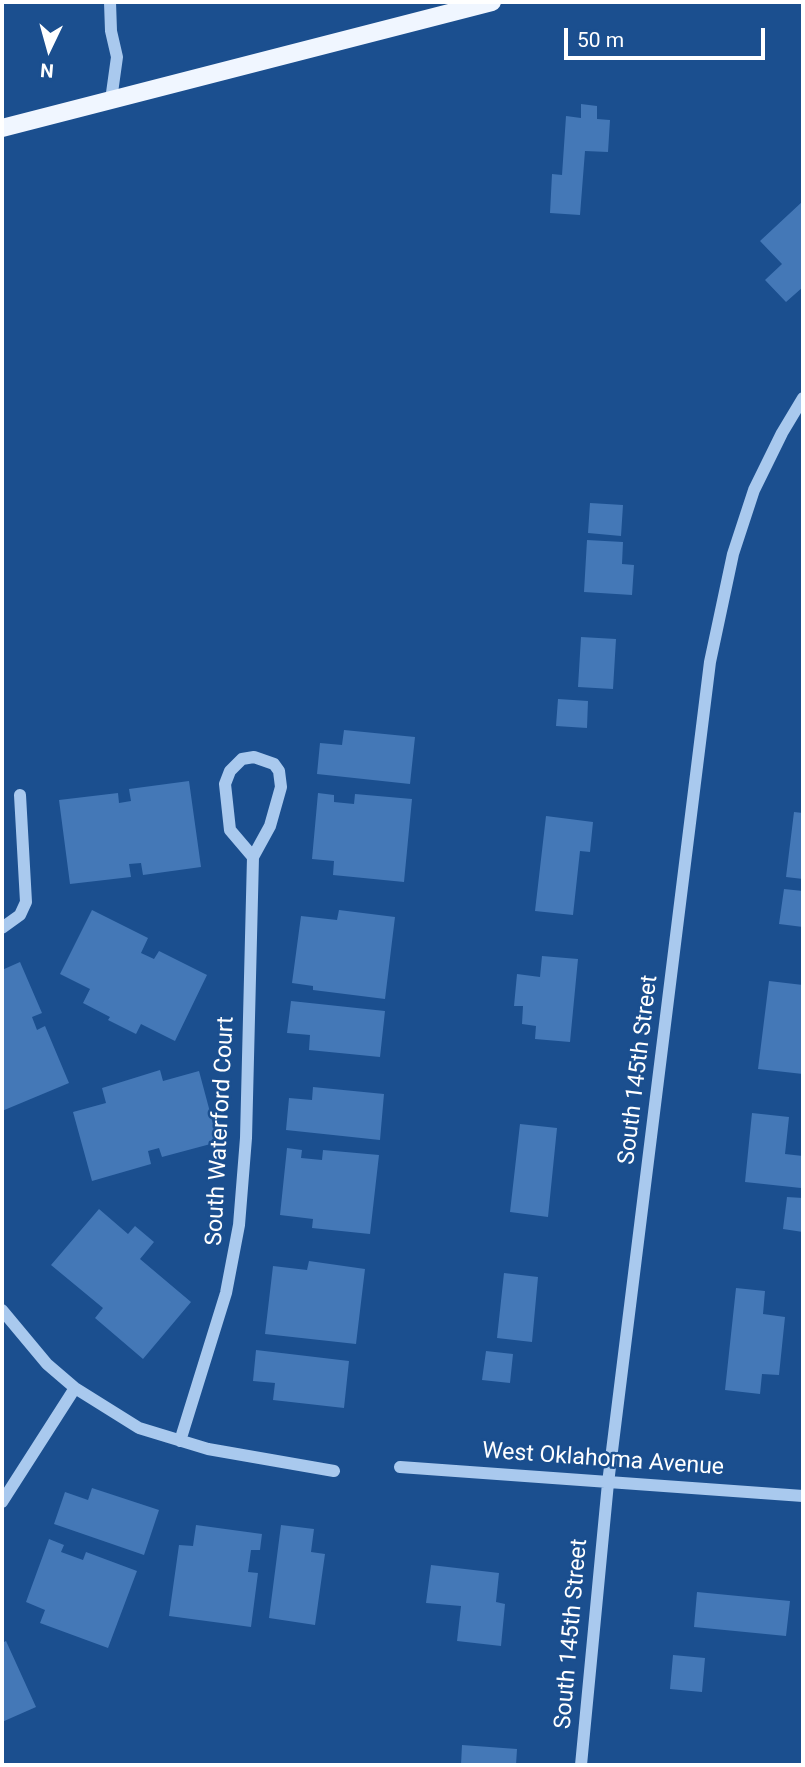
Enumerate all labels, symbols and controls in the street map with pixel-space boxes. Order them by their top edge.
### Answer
north arrow [14,14,84,84]
scale bar [567,14,768,58]
text: 50 m [577,28,624,52]
text: N [39,58,55,82]
street label: South 145th Street [614,974,664,1166]
street label: South Waterford Court [201,1016,241,1246]
street label: West Oklahoma Avenue [481,1438,725,1482]
street label: South 145th Street [550,1538,594,1730]

